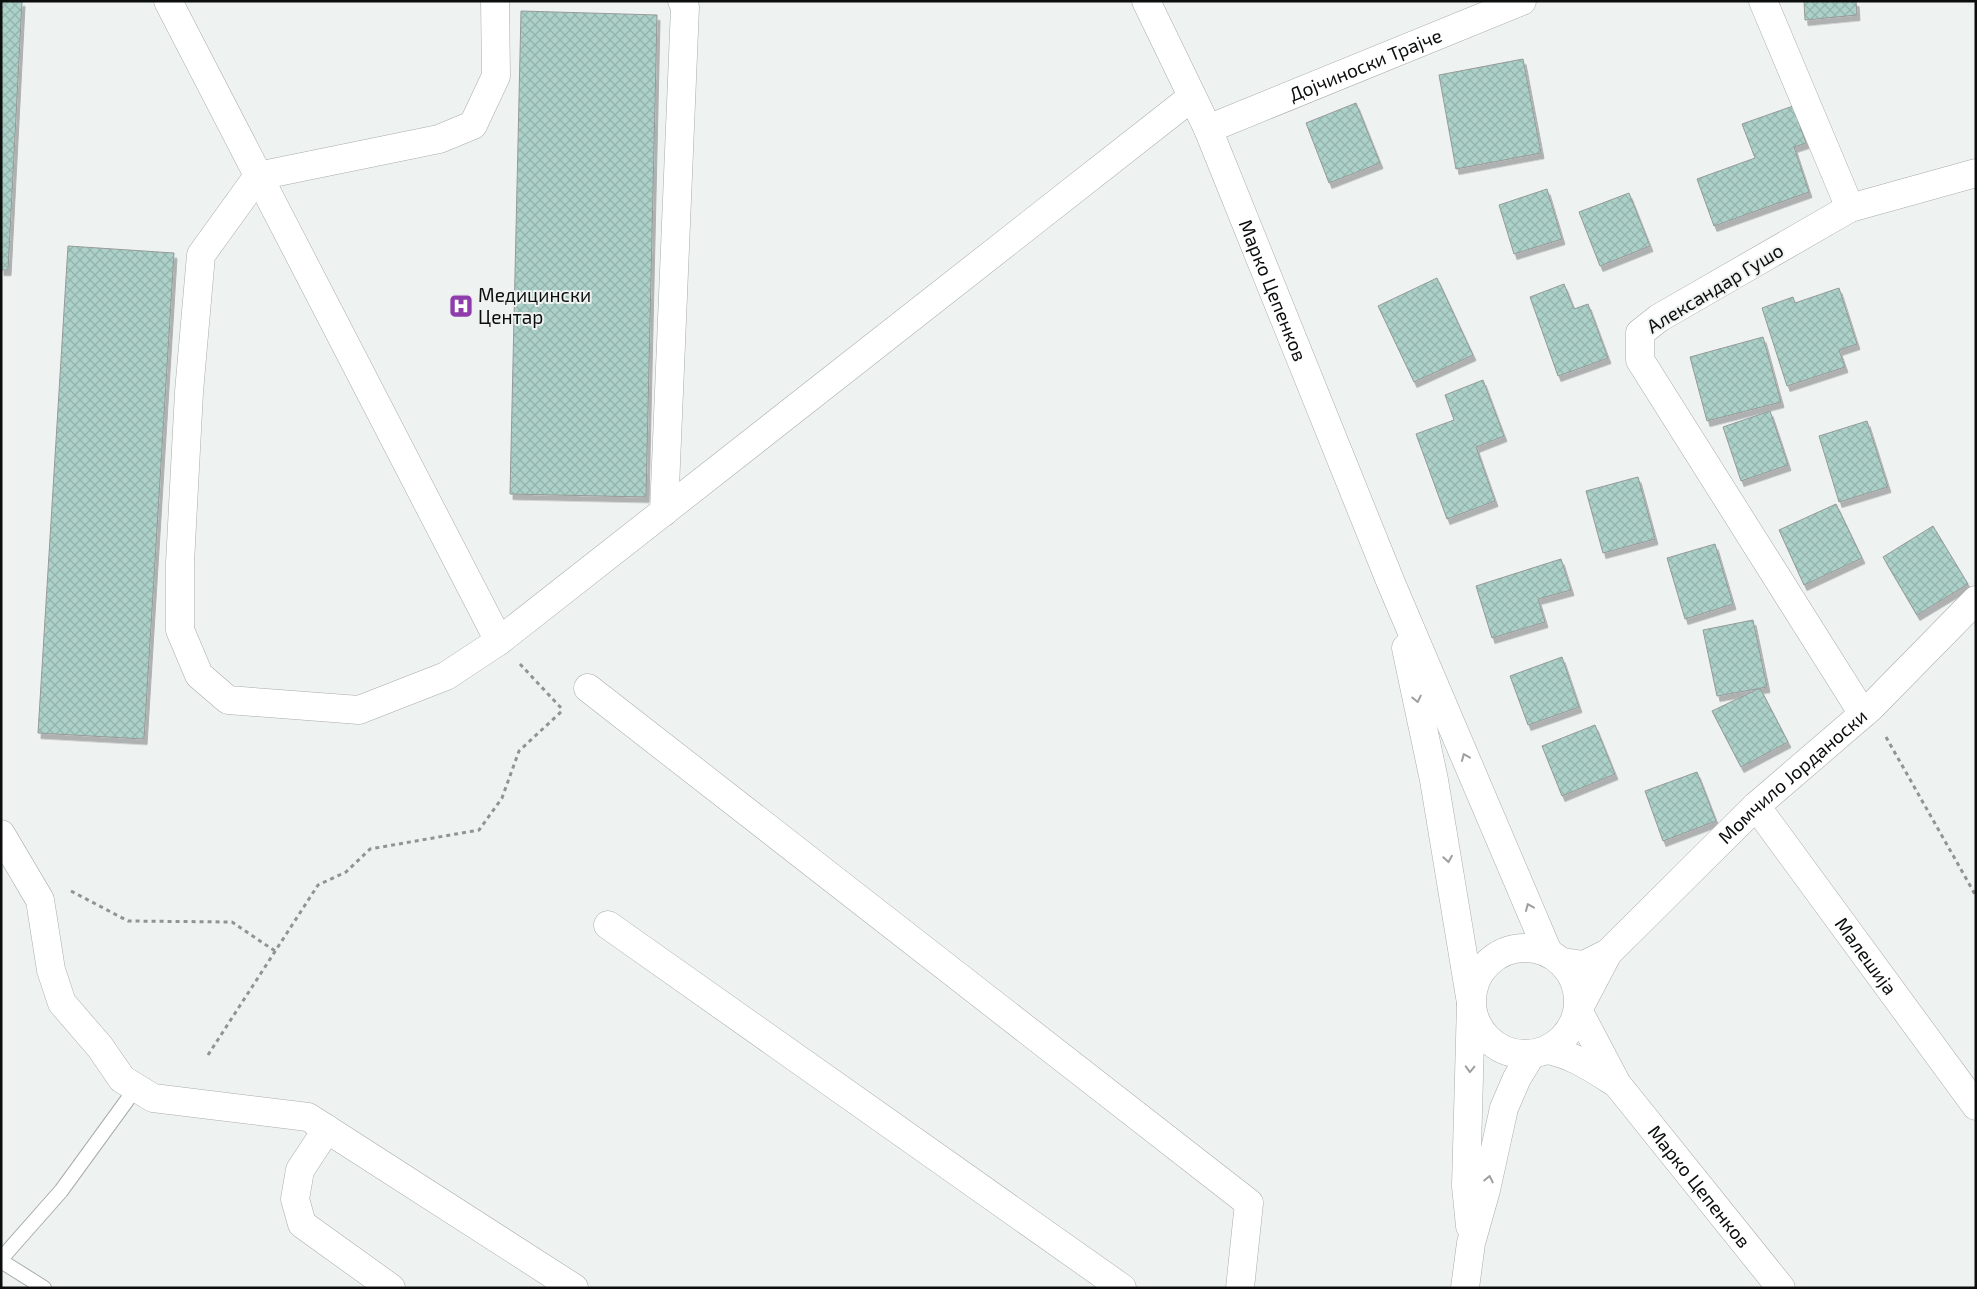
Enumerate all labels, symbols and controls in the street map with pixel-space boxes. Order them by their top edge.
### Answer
street label: Дојчиноски Трајче [1285,23,1445,106]
street label: Марко Цепенков [1235,216,1312,364]
street label: Александар Гушо [1642,238,1788,338]
place label: Медицински Центар [478,283,591,328]
hospital icon: Медицински Центар [448,293,474,319]
one-way arrow [1411,695,1422,704]
street label: Момчило Јорданоски [1713,704,1871,848]
one-way arrow [1461,753,1472,762]
one-way arrow [1442,855,1452,863]
one-way arrow [1525,903,1535,912]
street label: Малешија [1831,913,1902,999]
one-way arrow [1464,1065,1475,1073]
street label: Марко Цепенков [1644,1120,1756,1252]
one-way arrow [1483,1174,1494,1183]

